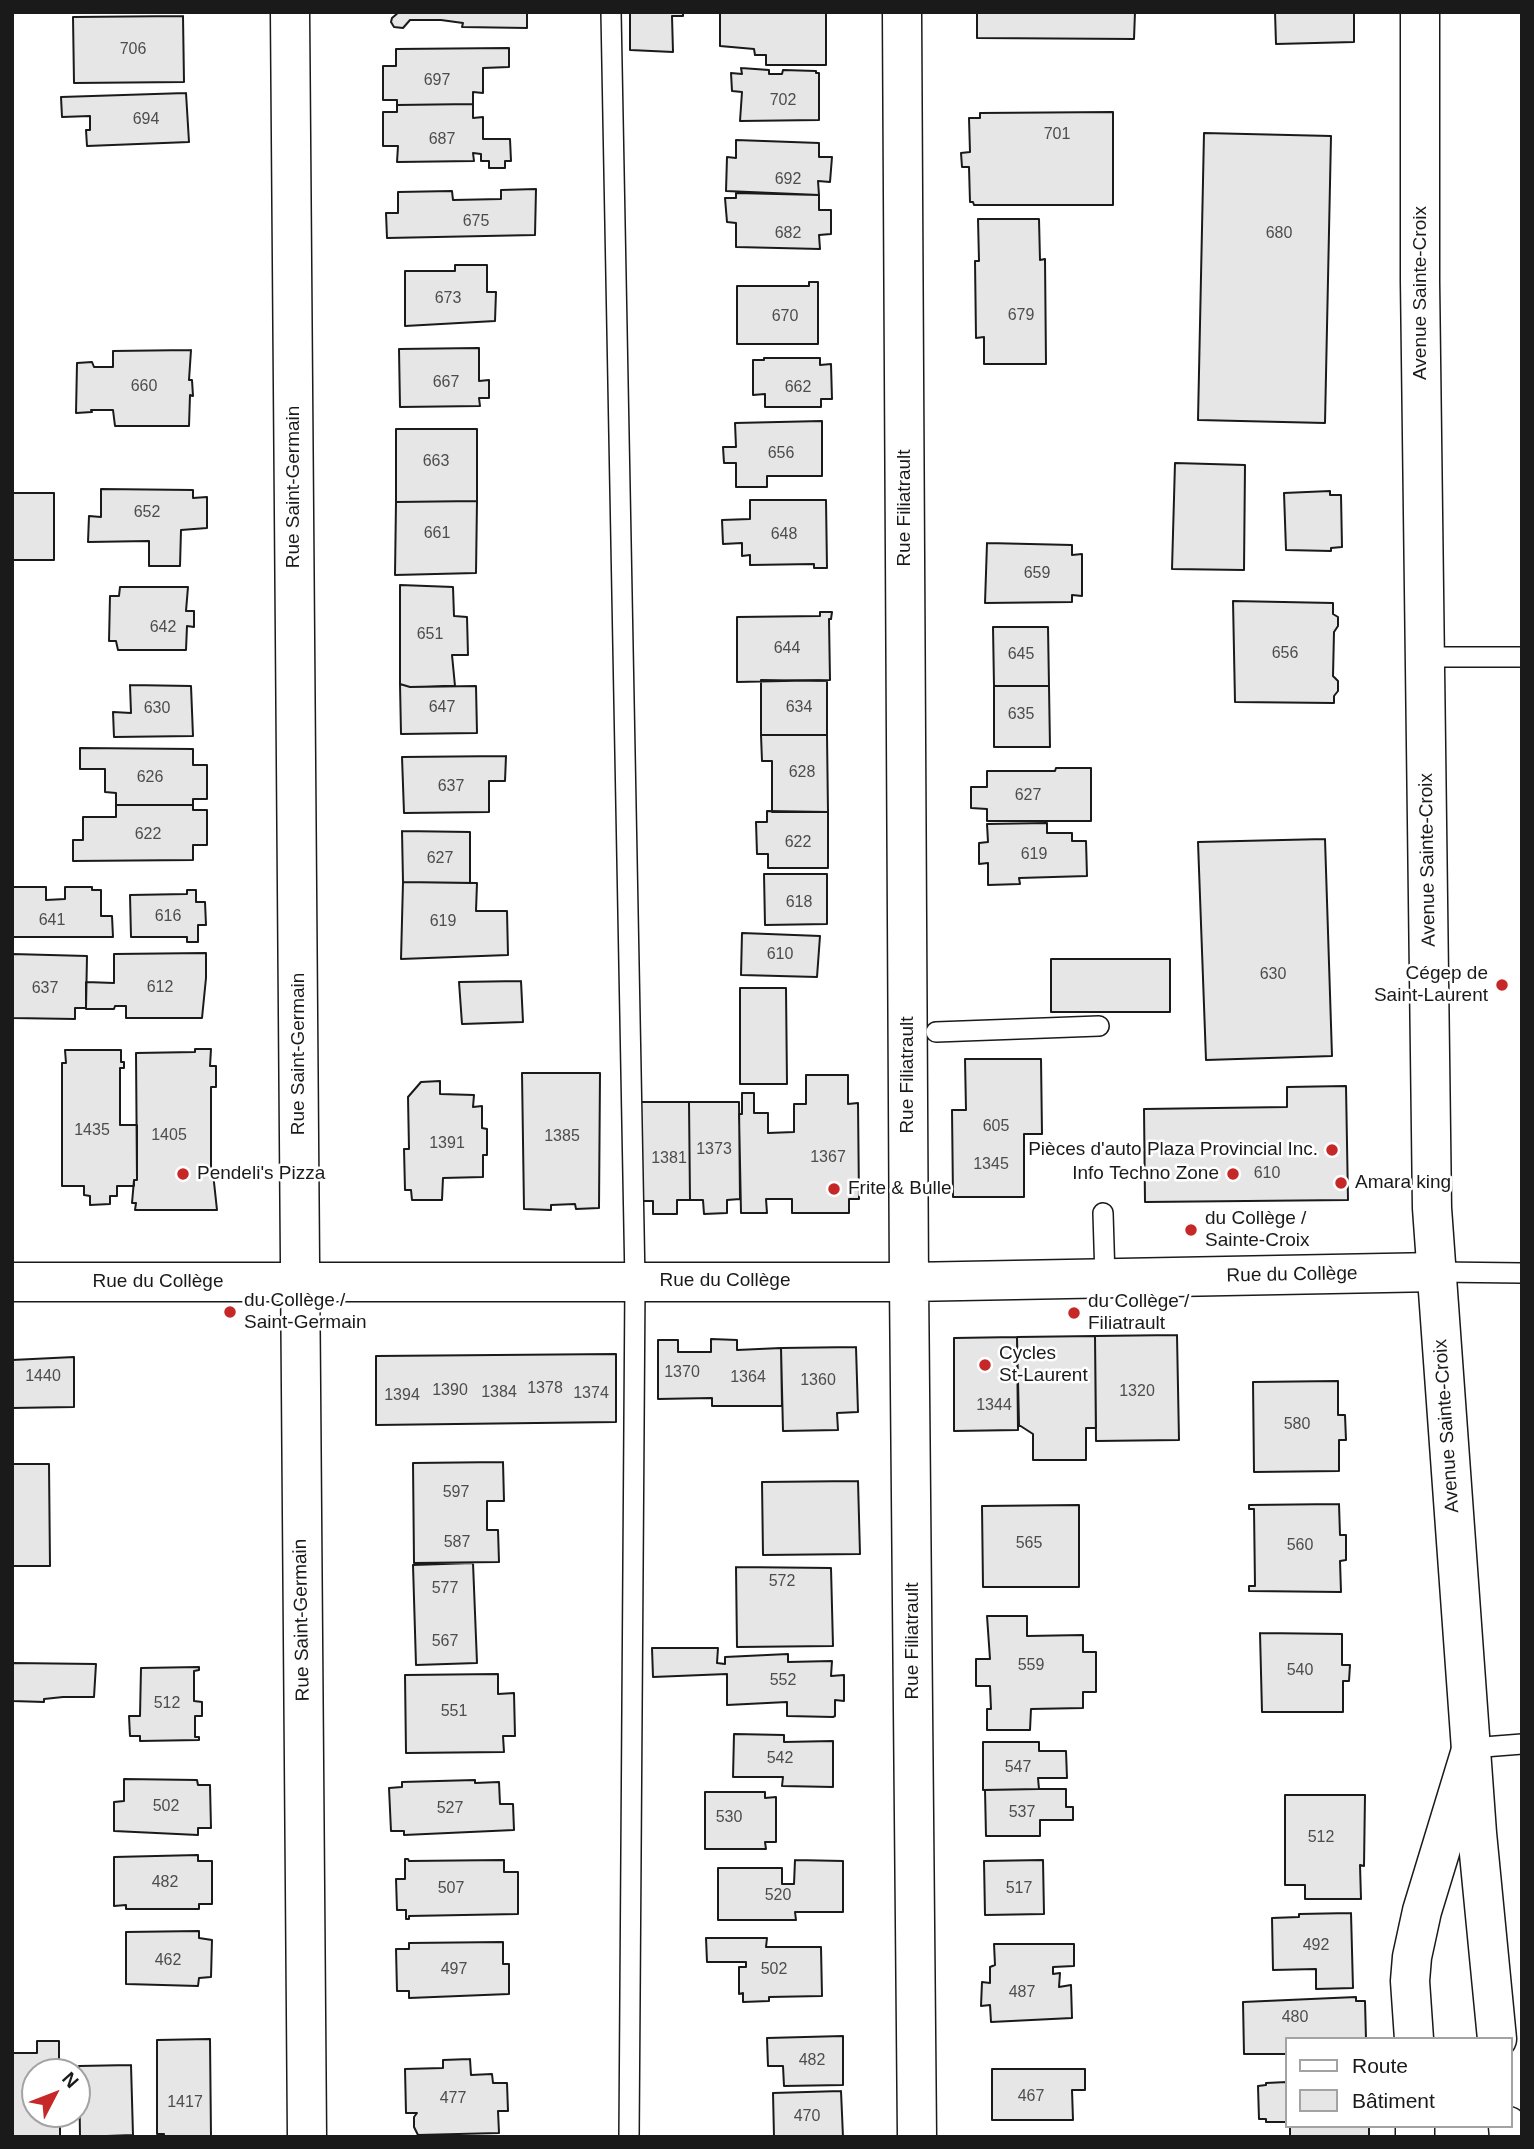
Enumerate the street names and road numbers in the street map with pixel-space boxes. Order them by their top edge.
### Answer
street label: Avenue Sainte-Croix [1410,206,1432,380]
street label: Rue Saint-Germain [283,406,305,568]
street label: Rue Filiatrault [894,449,916,567]
street label: Avenue Sainte-Croix [1415,773,1441,947]
street label: Rue Saint-Germain [288,973,310,1135]
street label: Rue Filiatrault [897,1016,919,1134]
street label: Rue du Collège [1226,1262,1358,1288]
street label: Rue du Collège [660,1270,790,1292]
street label: Rue du Collège [93,1271,223,1293]
street label: Avenue Sainte-Croix [1430,1338,1464,1514]
street label: Rue Saint-Germain [289,1539,315,1701]
street label: Rue Filiatrault [902,1582,924,1700]

